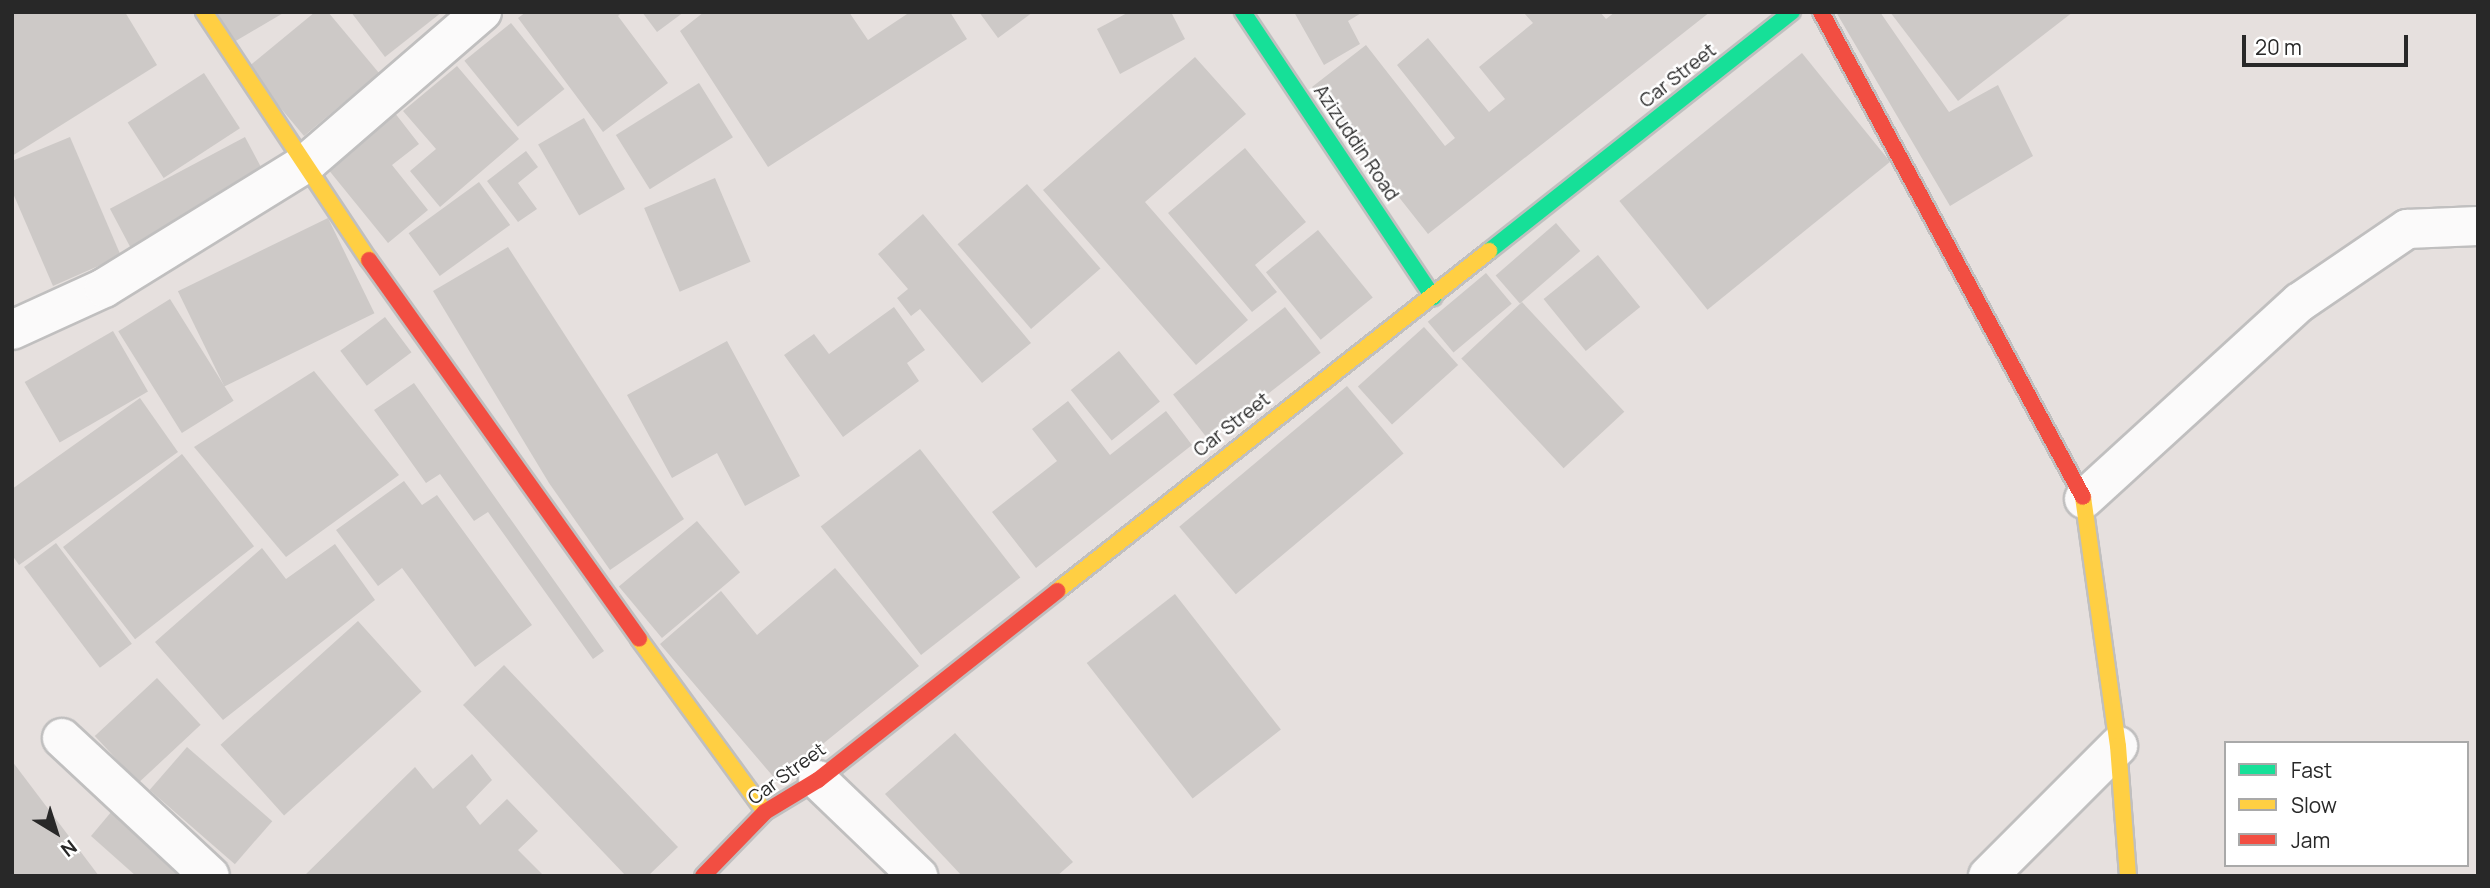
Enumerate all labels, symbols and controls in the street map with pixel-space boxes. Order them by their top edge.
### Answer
scale bar [2245,21,2411,65]
text: 20 m [2255,33,2302,61]
street label: Car Street [1635,39,1721,113]
street label: Azizuddin Road [1309,81,1403,205]
street label: Car Street [1189,388,1275,462]
street label: Car Street [744,738,830,810]
legend [2224,741,2469,867]
text: Fast [2291,756,2332,784]
text: Slow [2291,791,2337,819]
north arrow [21,797,91,867]
text: Jam [2291,826,2330,854]
text: N [56,834,82,863]

